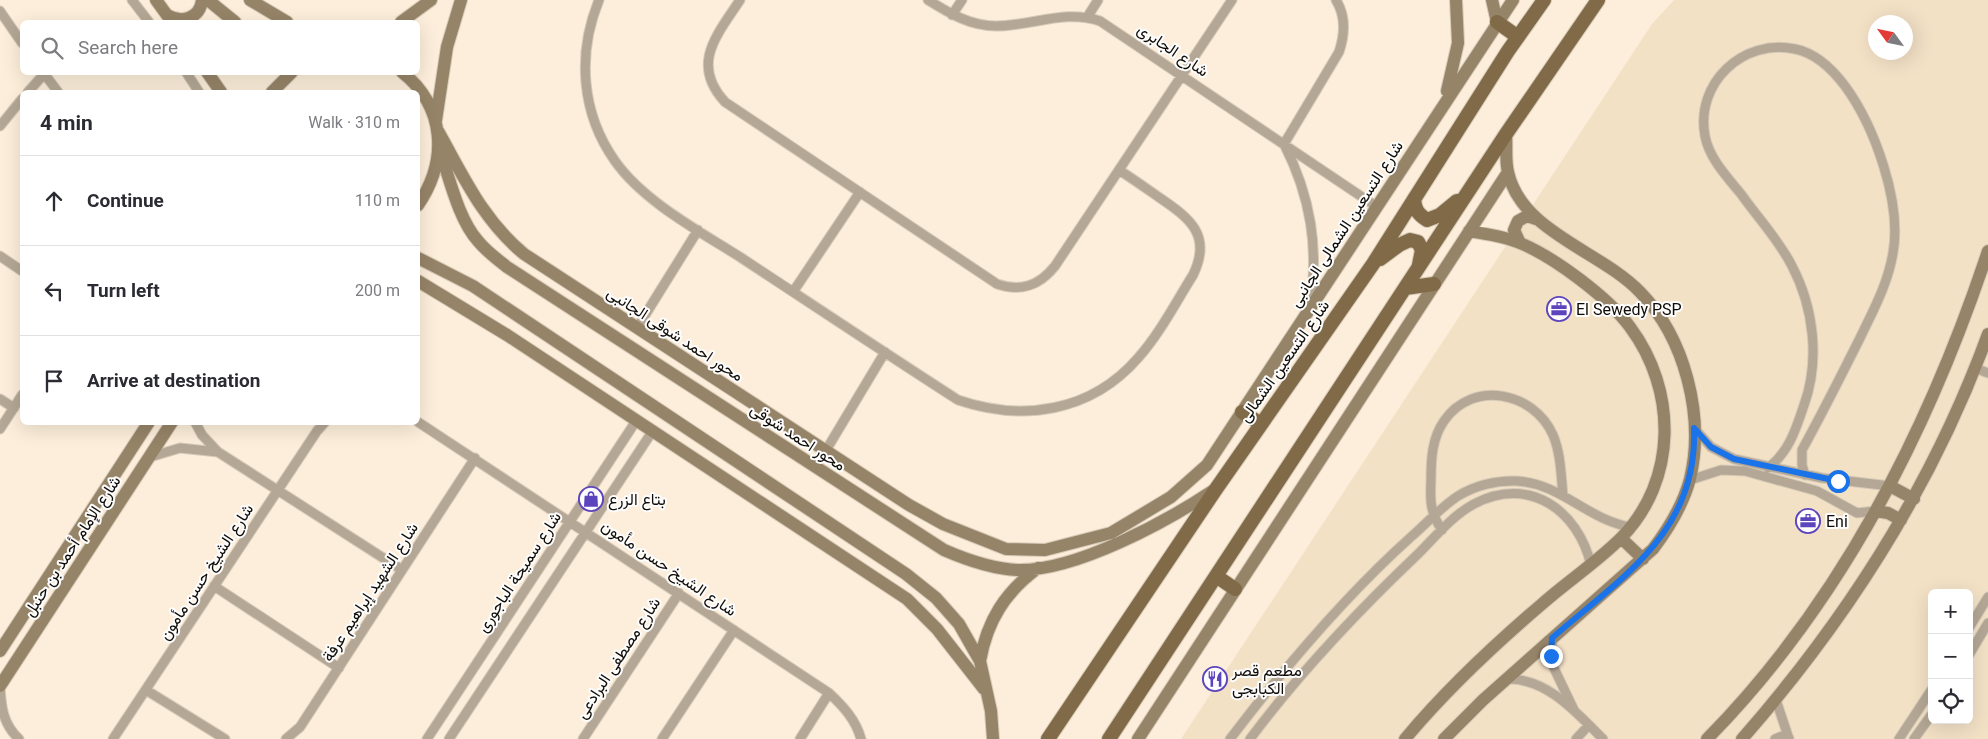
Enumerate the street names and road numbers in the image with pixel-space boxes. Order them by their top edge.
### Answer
street label: شارع الجابرى [1133,19,1212,82]
street label: شارع التسعين الشمالى الجانبى [1285,137,1409,312]
street label: محور احمد شوقى الجانبى [603,283,747,386]
street label: شارع التسعين الشمالى [1235,296,1335,427]
street label: محور احمد شوقى [746,399,849,476]
street label: شارع الإمام أحمد بن حنبل [19,472,126,621]
street label: شارع الشيخ حسن مأمون [155,500,259,645]
street label: شارع سميحة الباجورى [473,508,567,637]
street label: شارع الشيخ حسن مأمون [597,516,740,622]
street label: شارع الشهيد إبراهيم عرفة [318,519,424,666]
street label: شارع مصطفى البرادعى [572,594,666,723]

